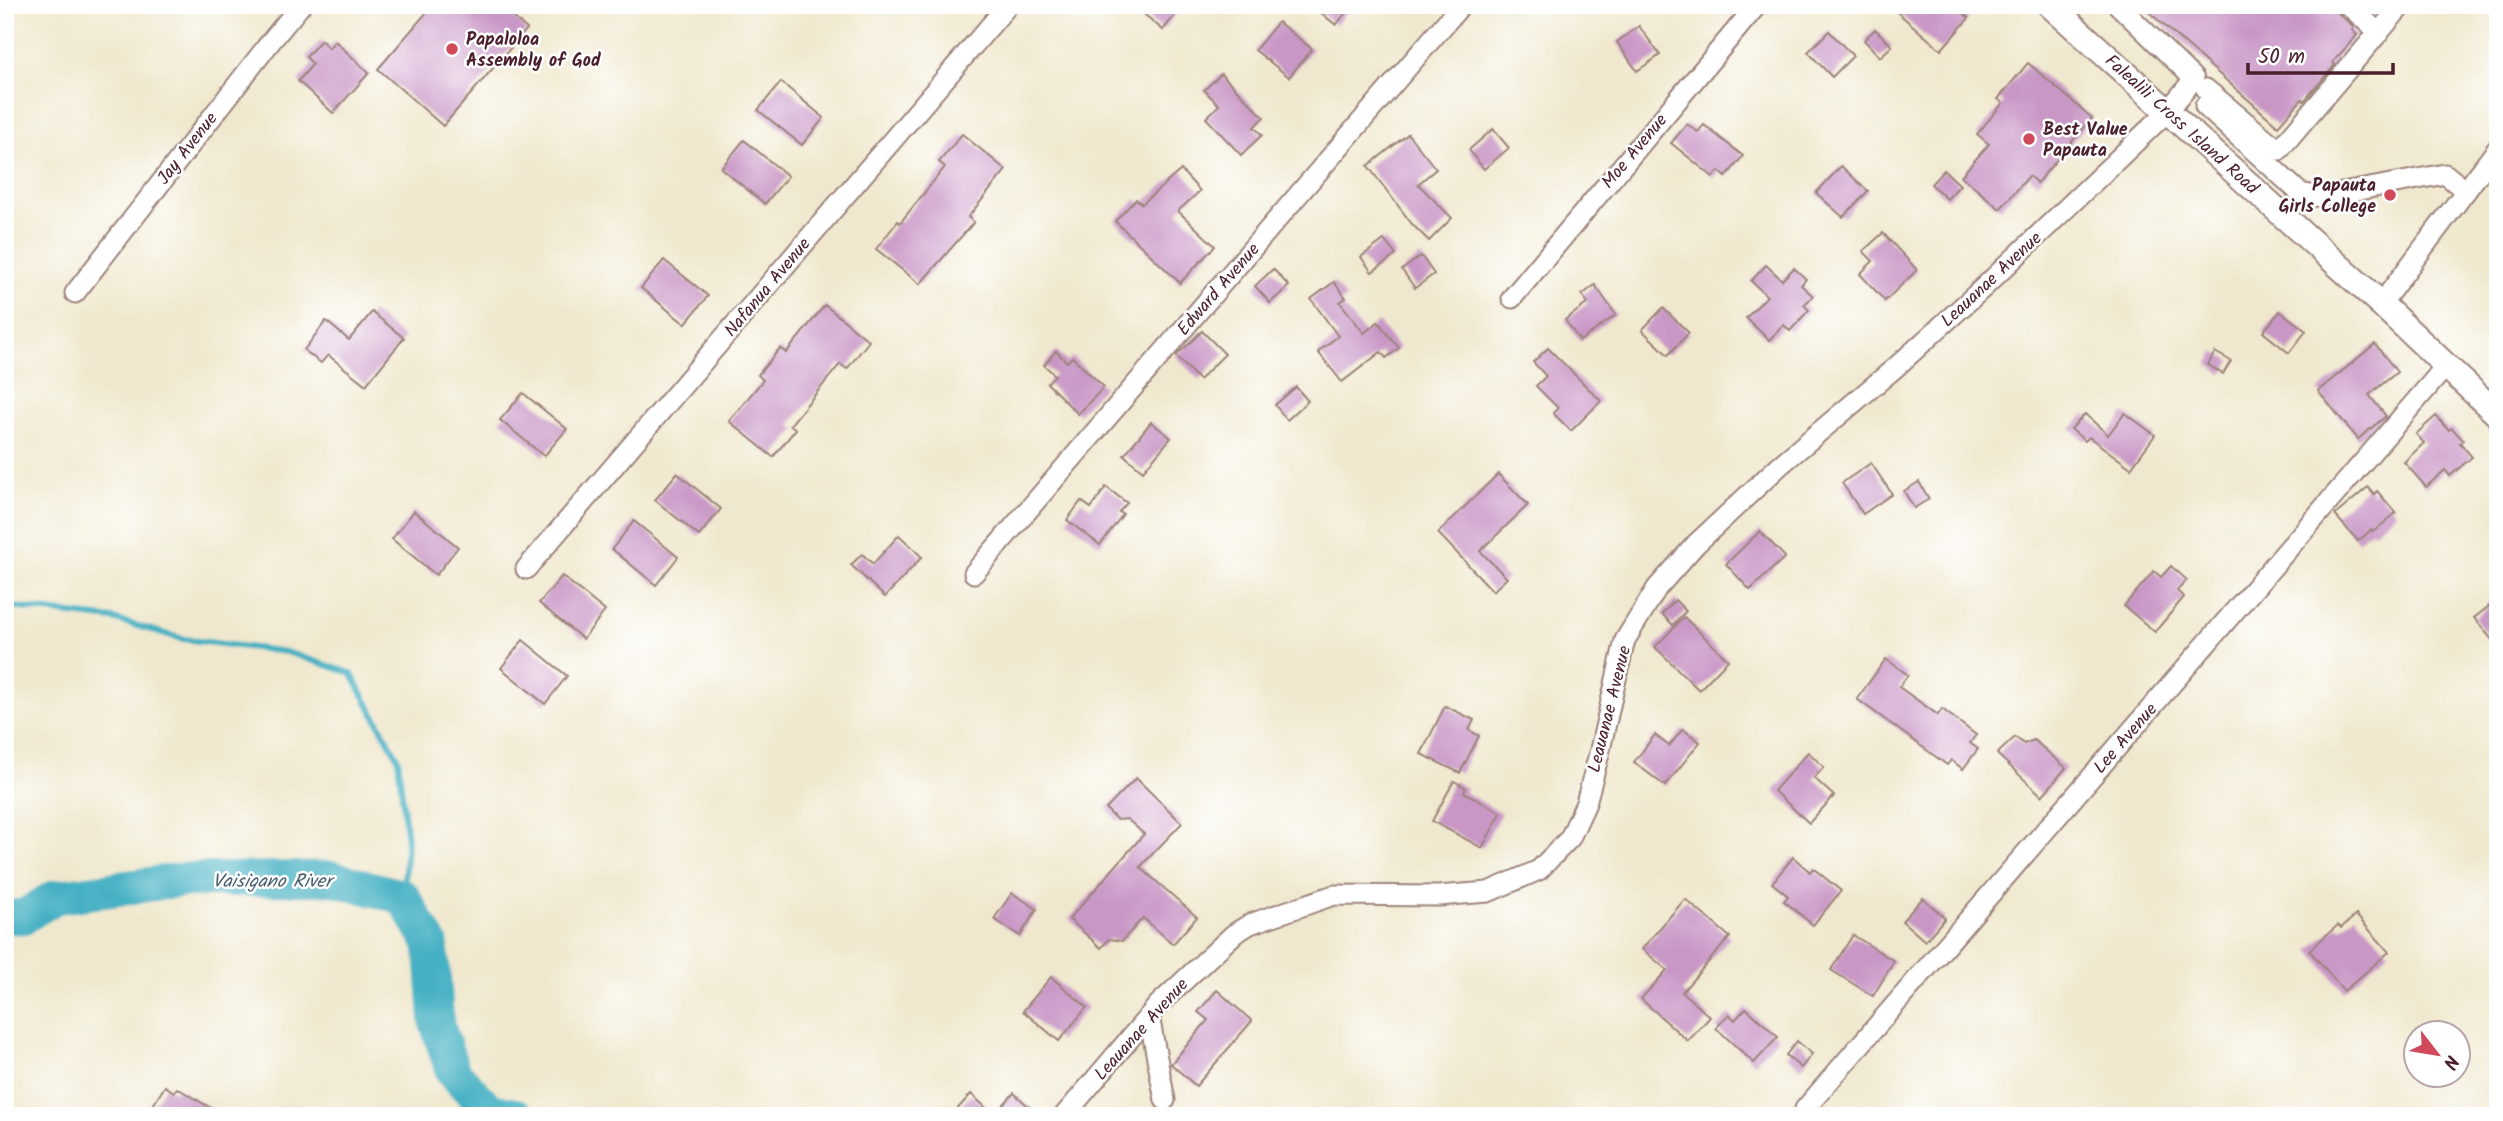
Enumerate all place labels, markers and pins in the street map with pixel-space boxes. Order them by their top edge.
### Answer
place label: Papaloloa Assembly of God [466,26,601,76]
marker: Papaloloa Assembly of God [444,41,460,57]
place label: Best Value Papauta [2043,116,2128,166]
marker: Best Value Papauta [2021,131,2037,147]
place label: Papauta Girls College [2279,172,2376,222]
marker: Papauta Girls College [2382,187,2398,203]

